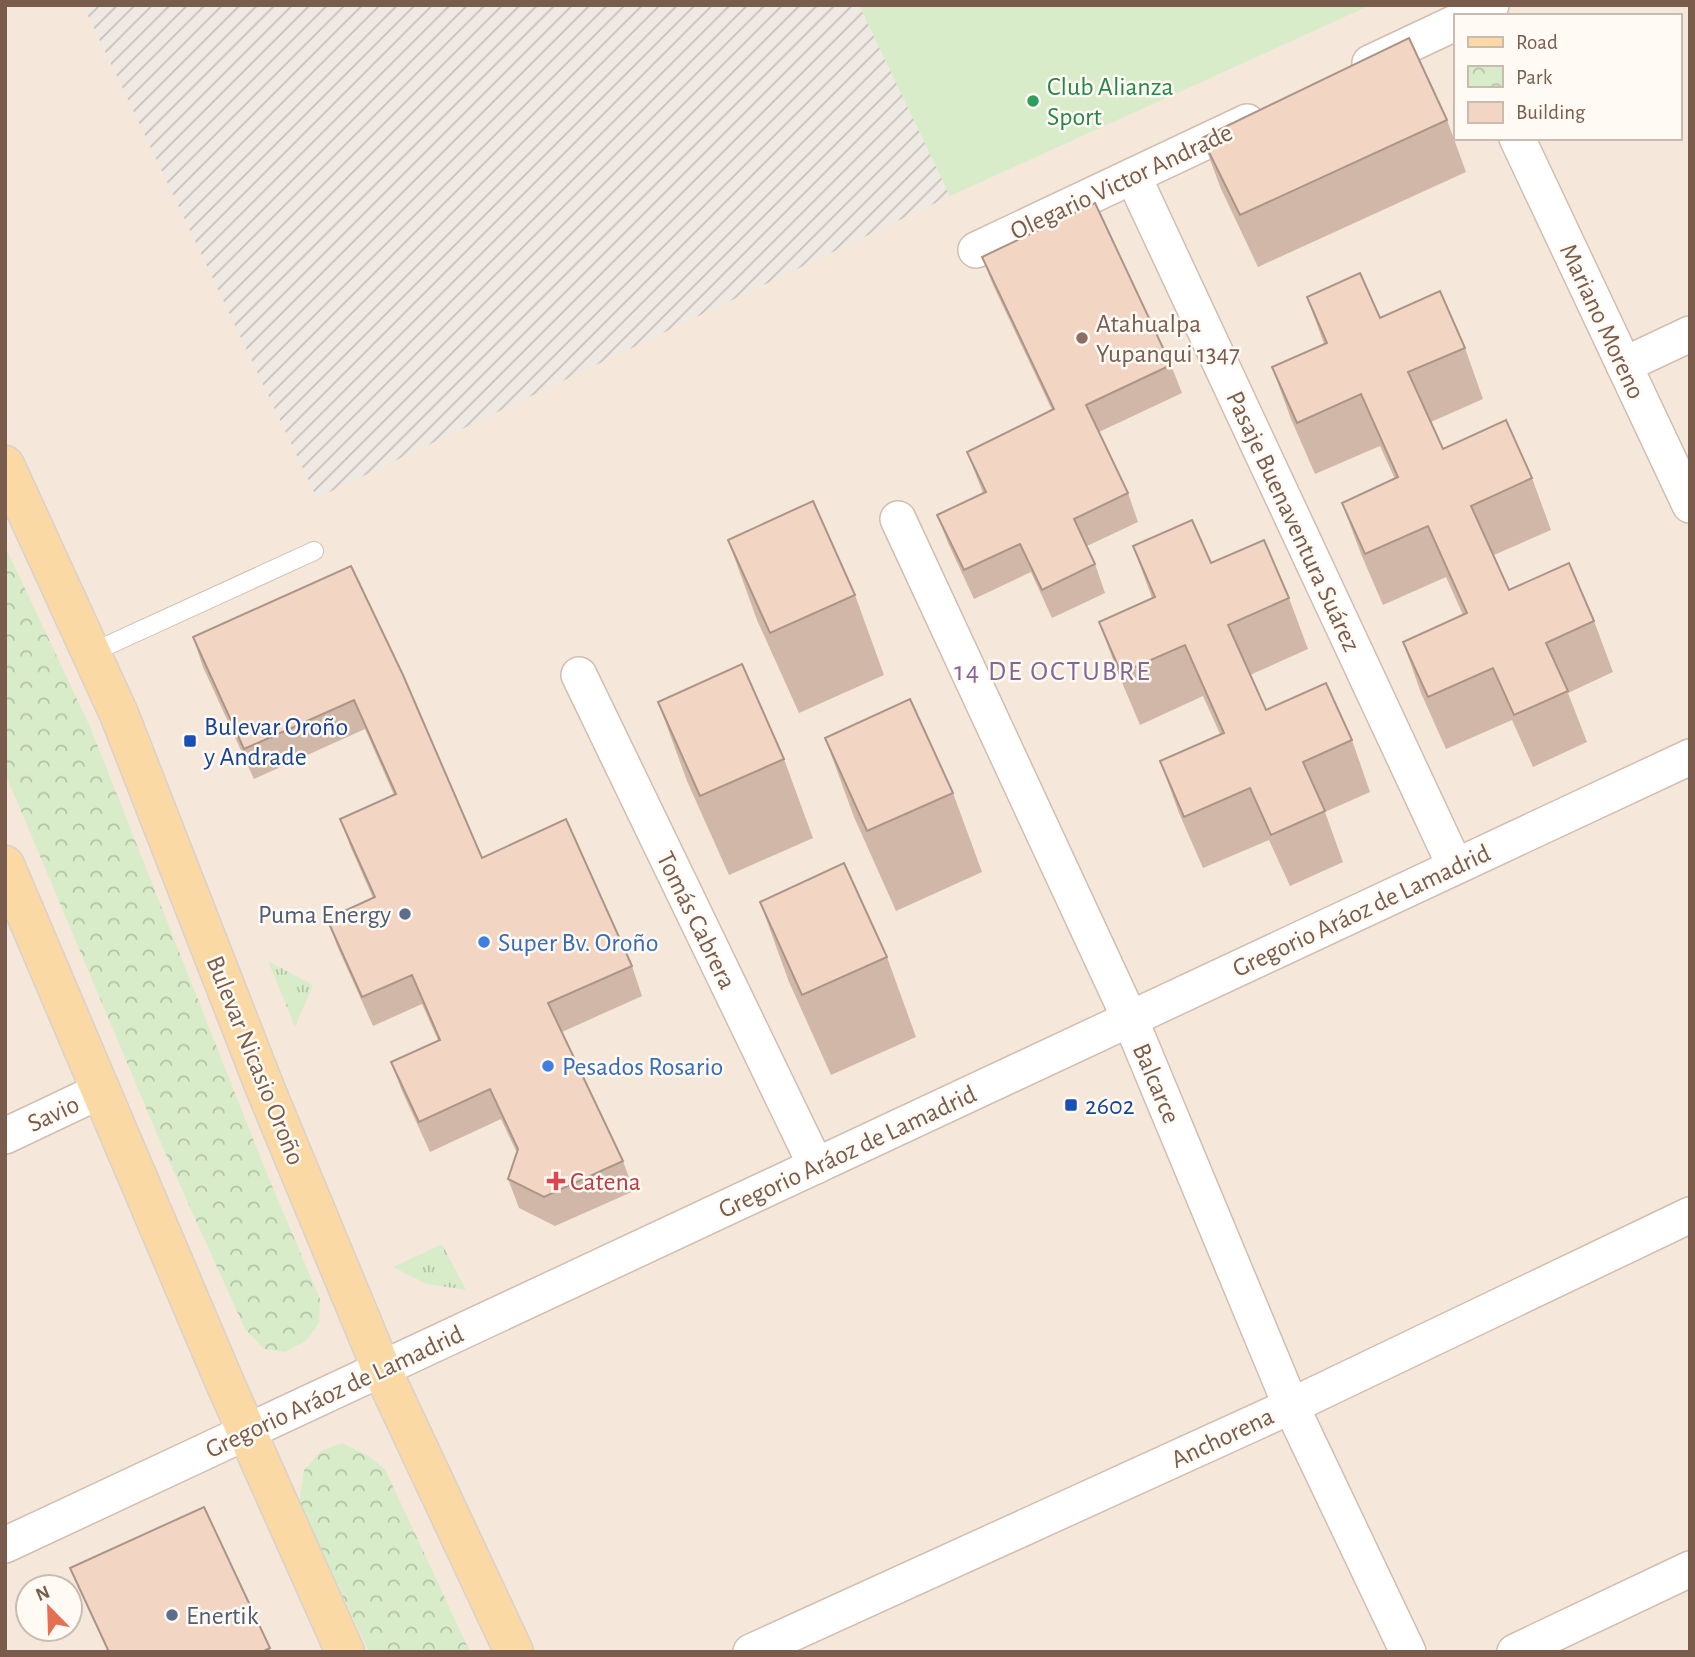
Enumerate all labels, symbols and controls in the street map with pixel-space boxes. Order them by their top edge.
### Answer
legend [1454,14,1681,140]
text: Road [1516,32,1558,53]
text: Park [1516,67,1553,88]
place label: Club Alianza Sport [1047,74,1174,130]
marker: Club Alianza Sport [1025,93,1041,109]
text: Building [1516,102,1586,123]
street label: Olegario Victor Andrade [1006,119,1236,245]
street label: Mariano Moreno [1555,240,1649,403]
place label: Atahualpa Yupanqui 1347 [1096,311,1240,367]
marker: Atahualpa Yupanqui 1347 [1074,330,1090,346]
street label: Pasaje Buenaventura Suárez [1221,387,1365,656]
district label: 14 DE OCTUBRE [954,658,1152,686]
place label: Bulevar Oroño y Andrade [203,714,348,770]
marker: Bulevar Oroño y Andrade [182,733,198,749]
street label: Gregorio Aráoz de Lamadrid [1229,840,1494,982]
street label: Tomás Cabrera [652,848,741,993]
place label: Puma Energy [258,902,391,928]
marker: Puma Energy [397,906,413,922]
place label: Super Bv. Oroño [498,930,658,956]
marker: Super Bv. Oroño [476,934,492,950]
street label: Bulevar Nicasio Oroño [201,952,309,1169]
street label: Balcarce [1128,1040,1185,1127]
place label: Pesados Rosario [562,1054,723,1080]
marker: Pesados Rosario [540,1058,556,1074]
street label: Gregorio Aráoz de Lamadrid [715,1081,980,1223]
street label: Savio [24,1091,83,1137]
place label: 2602 [1085,1093,1135,1119]
marker: 2602 [1063,1097,1079,1113]
place label: Catena [570,1169,641,1195]
marker: Catena [548,1173,564,1189]
street label: Gregorio Aráoz de Lamadrid [202,1321,467,1463]
street label: Anchorena [1167,1403,1278,1473]
north arrow [14,1573,84,1643]
text: N [33,1582,53,1605]
place label: Enertik [186,1603,259,1629]
marker: Enertik [164,1607,180,1623]

